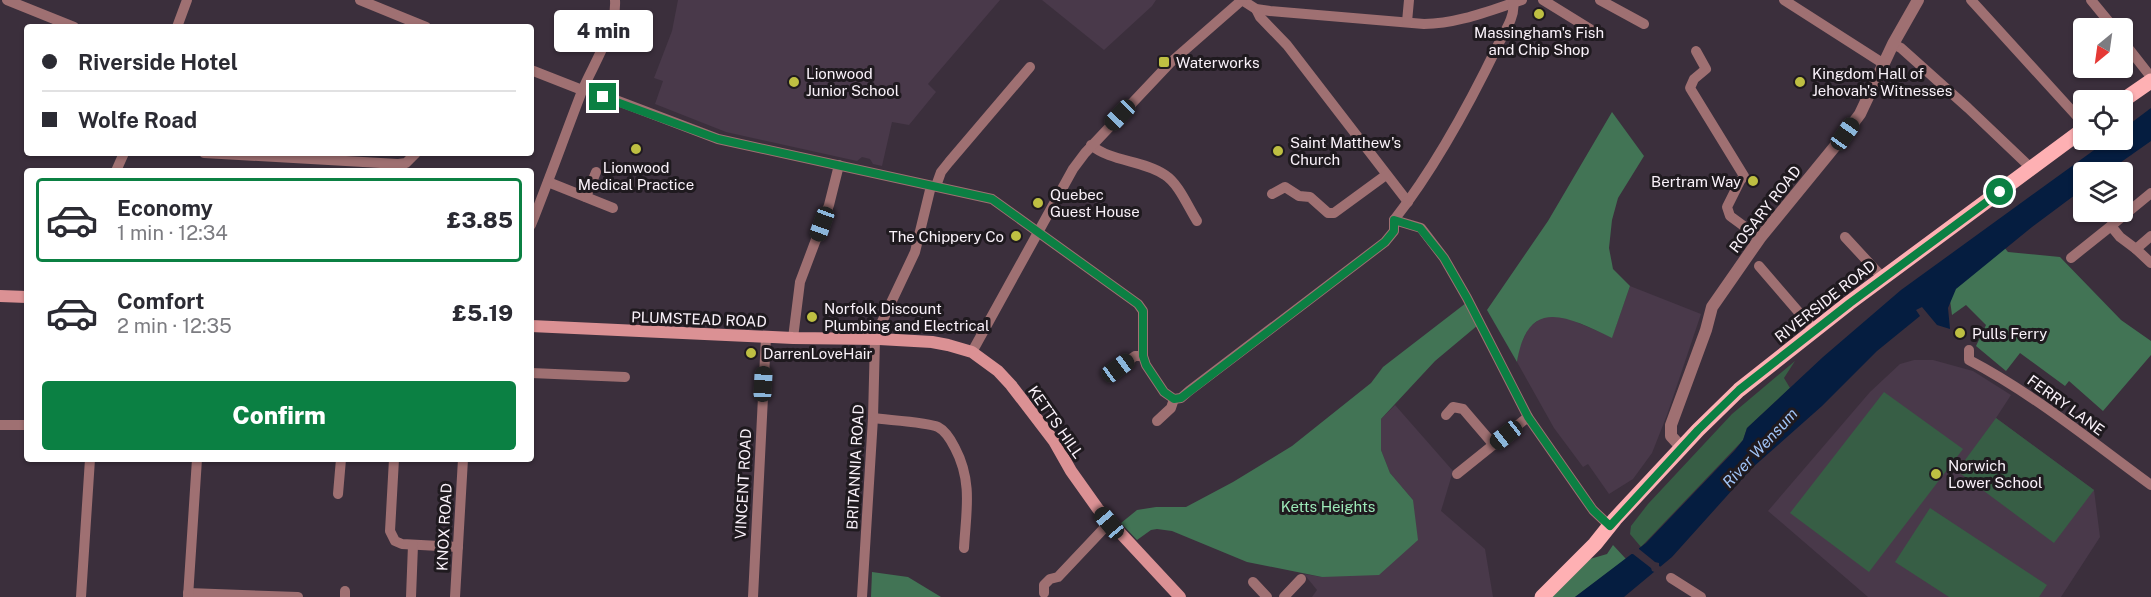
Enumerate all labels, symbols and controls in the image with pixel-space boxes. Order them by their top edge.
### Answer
marker: Massingham's Fish and Chip Shop [1532,7,1546,21]
callout: 4 min [554,10,652,52]
north arrow [2073,18,2133,78]
map controls [2073,18,2133,222]
text: 4 min [577,19,630,43]
place label: Massingham's Fish and Chip Shop [1474,24,1604,58]
text: Riverside Hotel [78,49,238,75]
place label: Waterworks [1176,54,1260,71]
marker: Waterworks [1157,55,1171,69]
place label: Lionwood Junior School [806,65,899,99]
place label: Kingdom Hall of Jehovah's Witnesses [1812,65,1952,99]
marker: Lionwood Junior School [787,75,801,89]
marker: Kingdom Hall of Jehovah's Witnesses [1793,75,1807,89]
route end [589,83,616,110]
button: locate [2073,90,2133,150]
car [1101,96,1139,134]
text: Wolfe Road [78,107,197,133]
car [1827,114,1863,154]
place label: Saint Matthew's Church [1290,134,1401,168]
marker: Lionwood Medical Practice [629,142,643,156]
marker: Saint Matthew's Church [1271,144,1285,158]
place label: Lionwood Medical Practice [578,159,694,193]
street label: ROSARY ROAD [1726,162,1804,256]
button: layers [2073,162,2133,222]
place label: Bertram Way [1651,173,1741,190]
marker: Bertram Way [1746,174,1760,188]
route start [1986,178,2013,205]
place label: Quebec Guest House [1050,186,1140,220]
icon: car [45,193,99,247]
text: Economy [117,195,213,221]
marker: Quebec Guest House [1031,196,1045,210]
car [807,204,837,244]
text: £3.85 [447,207,513,233]
text: 1 min · 12:34 [117,221,228,245]
place label: The Chippery Co [889,228,1004,245]
marker: The Chippery Co [1009,229,1023,243]
street label: RIVERSIDE ROAD [1771,256,1879,346]
icon: car [45,286,99,340]
text: Comfort [117,288,204,314]
text: £5.19 [452,300,513,326]
place label: Norfolk Discount Plumbing and Electrical [824,300,989,334]
street label: PLUMSTEAD ROAD [631,308,767,330]
marker: Norfolk Discount Plumbing and Electrical [805,310,819,324]
text: 2 min · 12:35 [117,314,232,338]
place label: Pulls Ferry [1972,325,2047,342]
marker: Pulls Ferry [1953,326,1967,340]
place label: DarrenLoveHair [763,345,873,362]
marker: DarrenLoveHair [744,346,758,360]
car [1098,350,1138,386]
car [753,366,773,402]
street label: FERRY LANE [2024,371,2108,439]
button: Confirm [42,381,516,450]
street label: KETTS HILL [1025,382,1087,462]
street label: BRITANNIA ROAD [843,404,867,530]
water label: River Wensum [1718,404,1802,492]
car [1486,417,1526,453]
street label: VINCENT ROAD [732,428,754,540]
place label: Norwich Lower School [1948,457,2043,491]
marker: Norwich Lower School [1929,467,1943,481]
street label: KNOX ROAD [433,483,455,571]
park label: Ketts Heights [1281,498,1375,515]
car [1091,503,1127,543]

